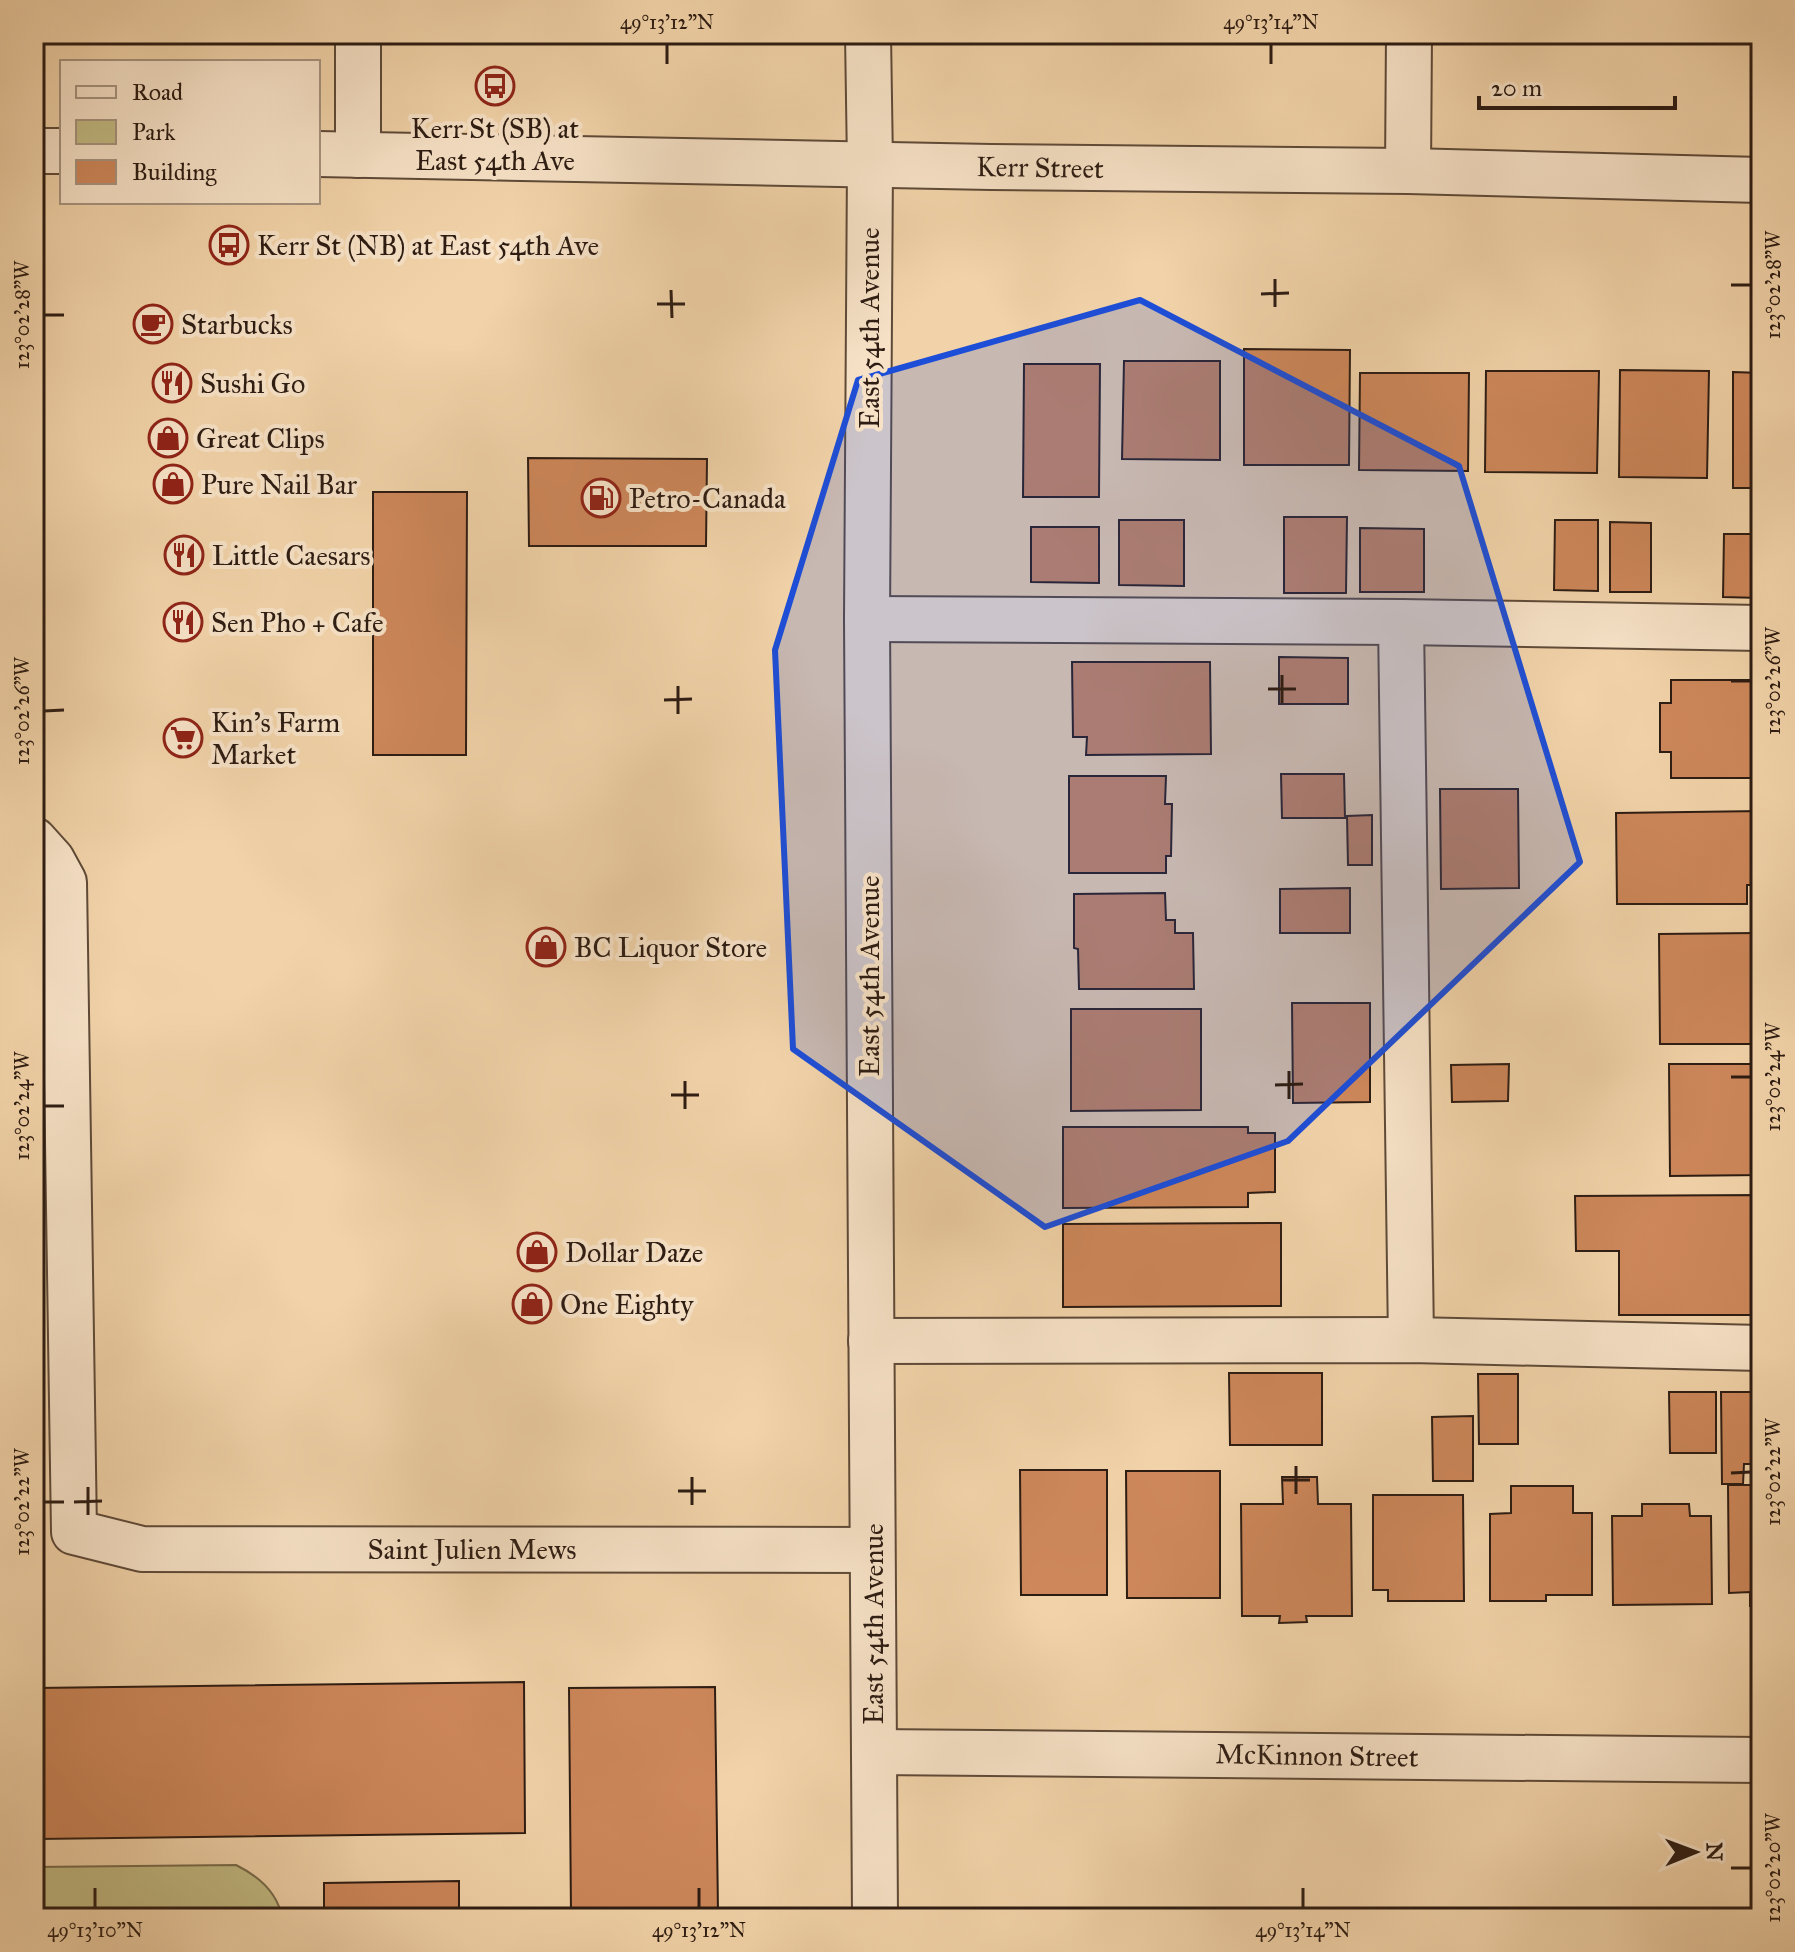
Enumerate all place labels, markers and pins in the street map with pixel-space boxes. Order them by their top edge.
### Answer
bus stop icon: Kerr St (SB) at East 54th Ave [474,65,516,107]
place label: Kerr St (SB) at East 54th Ave [411,111,579,178]
bus stop icon: Kerr St (NB) at East 54th Ave [208,224,250,266]
place label: Kerr St (NB) at East 54th Ave [257,228,599,263]
cafe icon: Starbucks [132,303,174,345]
place label: Starbucks [181,307,293,342]
restaurant icon: Sushi Go [151,362,193,404]
place label: Sushi Go [200,366,305,401]
shop icon: Great Clips [147,417,189,459]
place label: Great Clips [196,421,325,456]
shop icon: Pure Nail Bar [152,463,194,505]
place label: Pure Nail Bar [201,467,358,502]
fuel station icon: Petro-Canada [580,477,622,519]
place label: Petro-Canada [629,481,786,516]
restaurant icon: Little Caesars [163,534,205,576]
place label: Little Caesars [212,538,371,573]
restaurant icon: Sen Pho + Cafe [162,601,204,643]
place label: Sen Pho + Cafe [211,605,384,640]
place label: Kin's Farm Market [211,705,340,772]
supermarket icon: Kin's Farm Market [162,717,204,759]
shop icon: BC Liquor Store [525,926,567,968]
place label: BC Liquor Store [574,930,767,965]
shop icon: Dollar Daze [516,1231,558,1273]
place label: Dollar Daze [565,1235,703,1270]
shop icon: One Eighty [511,1283,553,1325]
place label: One Eighty [560,1287,694,1322]

